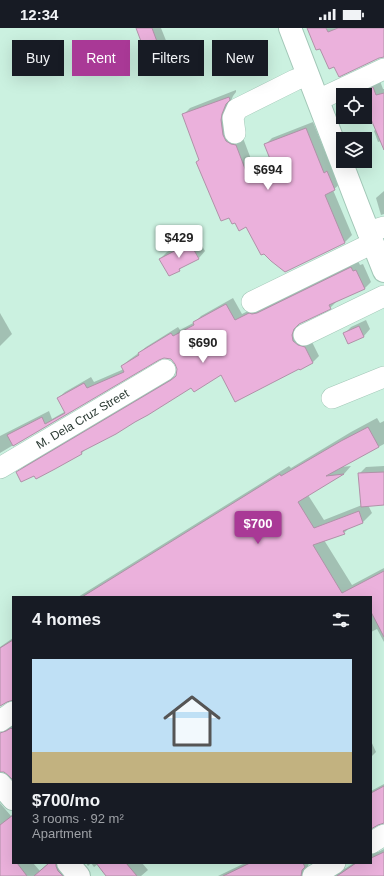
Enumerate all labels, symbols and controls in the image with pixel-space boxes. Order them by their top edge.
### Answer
text: 12:34 [20,6,58,23]
chip: Buy [12,40,64,76]
chip: Rent [72,40,130,76]
chip: Filters [138,40,204,76]
chip: New [212,40,268,76]
map controls [336,88,372,168]
button: locate [336,88,372,124]
button: layers [336,132,372,168]
pin: $694 [244,157,292,191]
text: $694 [254,162,282,177]
pin: $429 [155,225,203,259]
text: $429 [165,230,193,245]
pin: $690 [179,330,227,364]
text: $690 [189,335,217,350]
street label: M. Dela Cruz Street [34,386,132,452]
pin: $700 [234,511,282,545]
text: $700 [244,516,272,531]
icon: filters [330,609,352,631]
text: 4 homes [32,610,101,629]
icon: home [156,685,228,757]
text: $700/mo [32,791,100,810]
text: 3 rooms · 92 m² [32,811,124,826]
text: Apartment [32,826,92,841]

